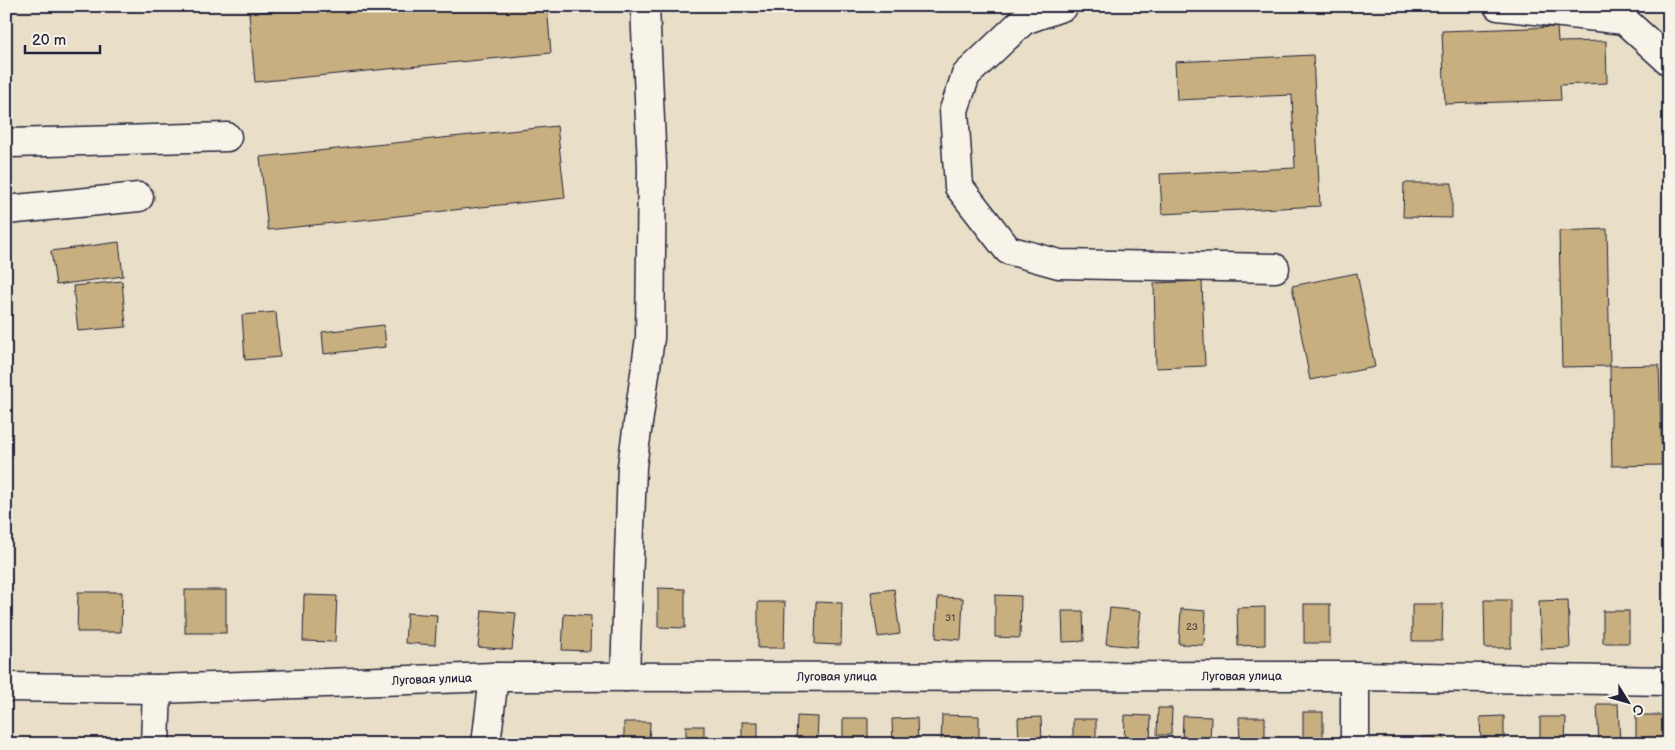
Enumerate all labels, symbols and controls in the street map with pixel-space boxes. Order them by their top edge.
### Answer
scale bar [25,22,100,54]
text: 20 m [32,31,66,50]
house number: 31 [945,612,955,624]
house number: 23 [1186,621,1198,633]
street label: Луговая улица [796,669,877,684]
street label: Луговая улица [1201,669,1282,684]
street label: Луговая улица [390,670,472,688]
north arrow [1602,678,1652,728]
text: С [1628,701,1648,719]

